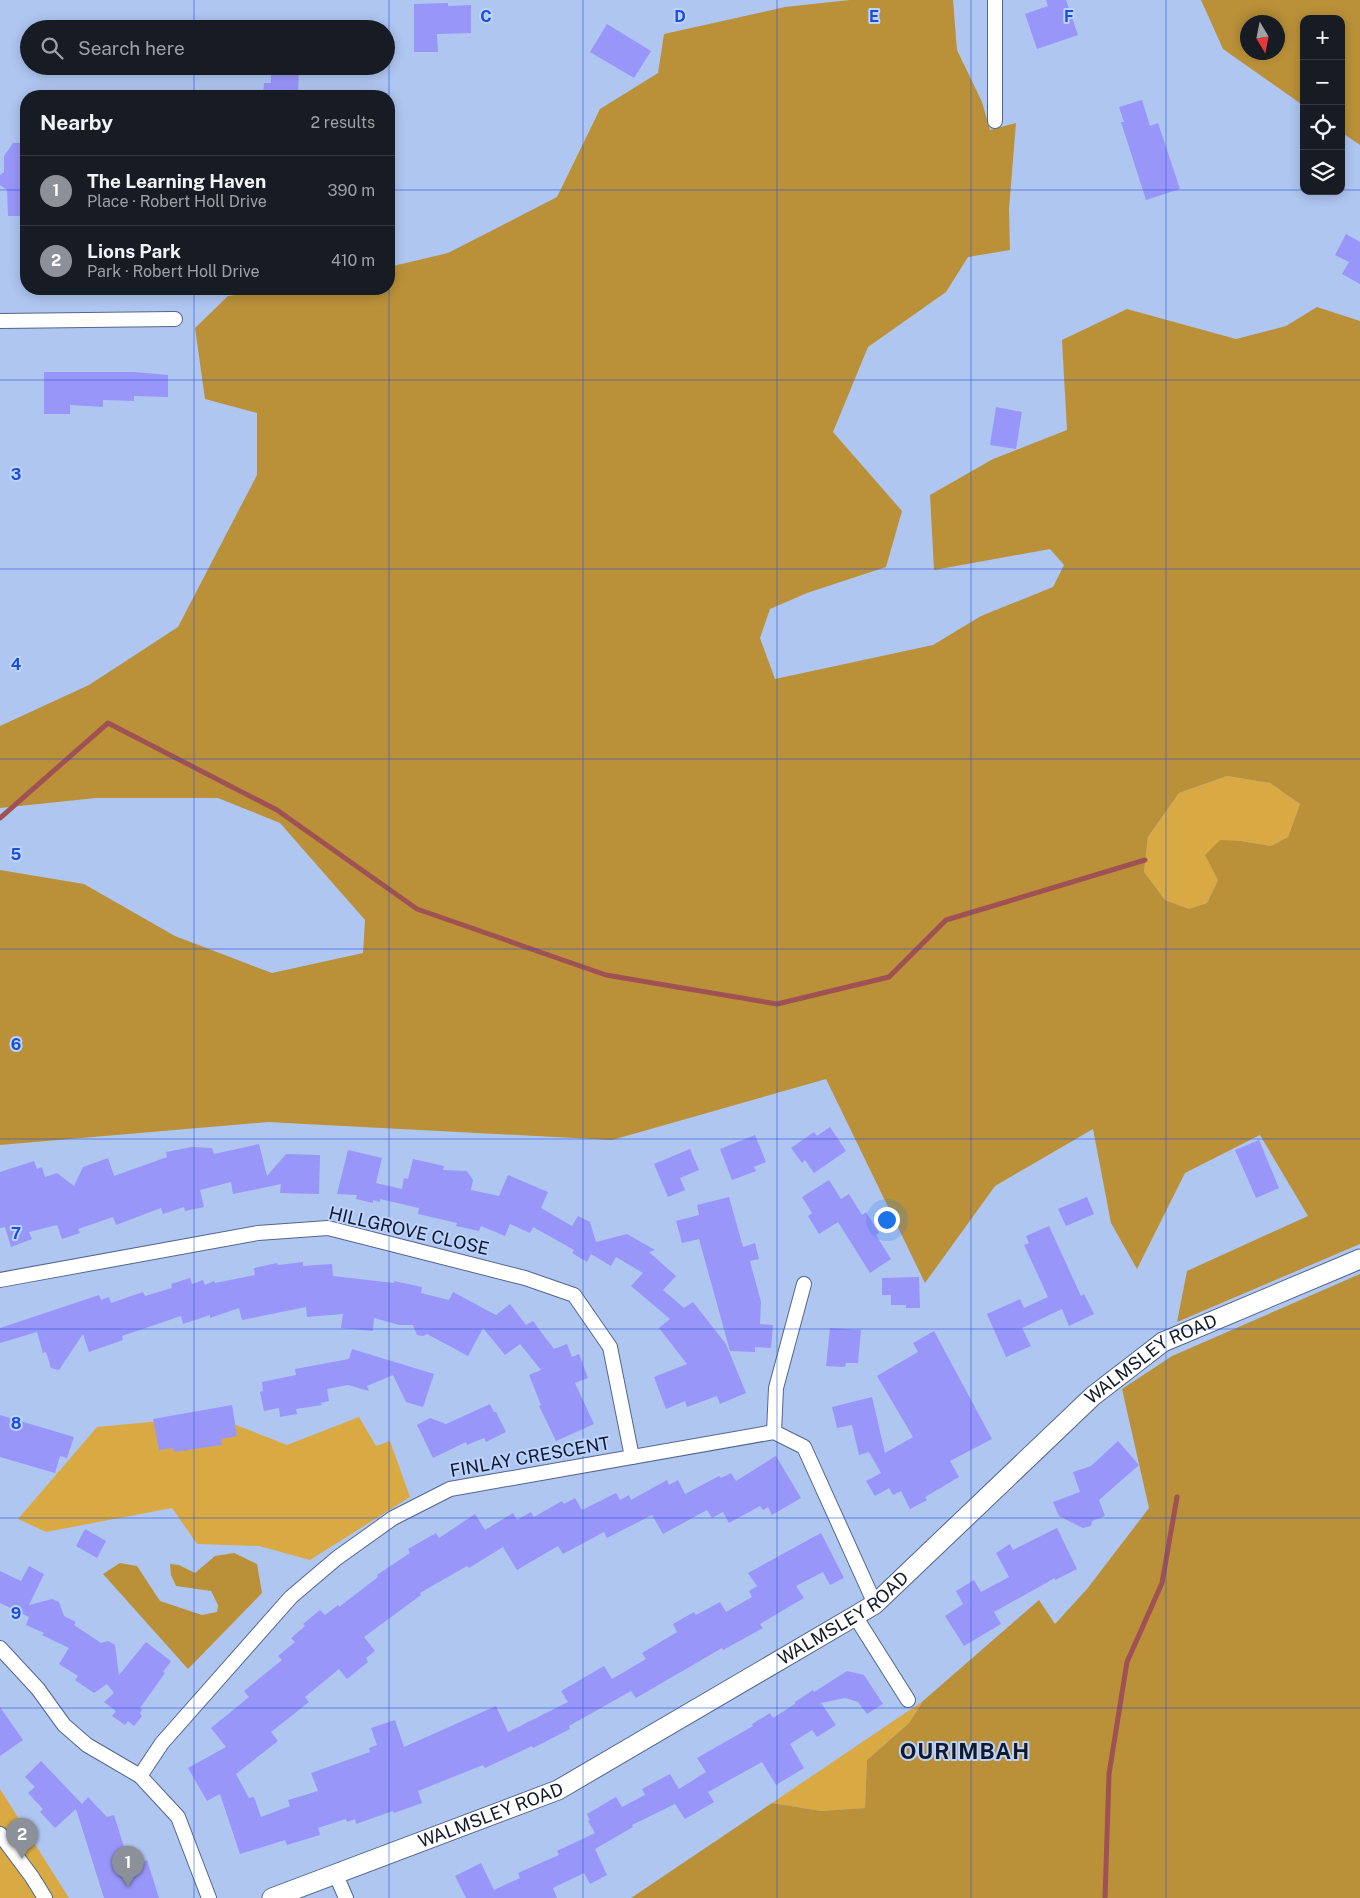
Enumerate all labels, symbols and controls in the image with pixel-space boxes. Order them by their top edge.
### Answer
text: C [480,7,492,26]
text: D [674,7,686,26]
text: E [869,7,879,26]
text: F [1064,7,1074,26]
north arrow [1240,15,1285,60]
map controls [1300,15,1345,195]
button: + [1300,15,1345,60]
search box [20,20,395,75]
icon: search [38,34,66,62]
text: Search here [78,37,185,59]
button: − [1300,60,1345,105]
button: locate [1300,105,1345,150]
text: Nearby [40,110,113,135]
text: 2 results [310,113,375,132]
button: layers [1300,150,1345,195]
text: The Learning Haven [87,170,266,192]
text: 1 [53,181,59,200]
text: 390 m [328,181,375,200]
text: Place · Robert Holl Drive [87,192,267,211]
text: Lions Park [87,240,181,262]
text: 2 [51,251,61,270]
text: 410 m [331,251,375,270]
text: Park · Robert Holl Drive [87,262,260,281]
text: 3 [11,465,21,484]
text: 4 [11,655,22,674]
text: 5 [11,845,22,864]
text: 6 [11,1035,21,1054]
street label: HILLGROVE CLOSE [327,1202,491,1259]
your location [874,1207,900,1233]
text: 7 [11,1224,21,1243]
street label: WALMSLEY ROAD [1081,1309,1220,1408]
text: 8 [11,1414,22,1433]
street label: FINLAY CRESCENT [448,1432,612,1481]
street label: WALMSLEY ROAD [774,1567,913,1669]
text: 9 [11,1604,21,1623]
district label: OURIMBAH [900,1738,1030,1764]
street label: WALMSLEY ROAD [415,1778,566,1852]
pin: 2 [6,1818,38,1859]
pin: 1 [112,1846,144,1887]

